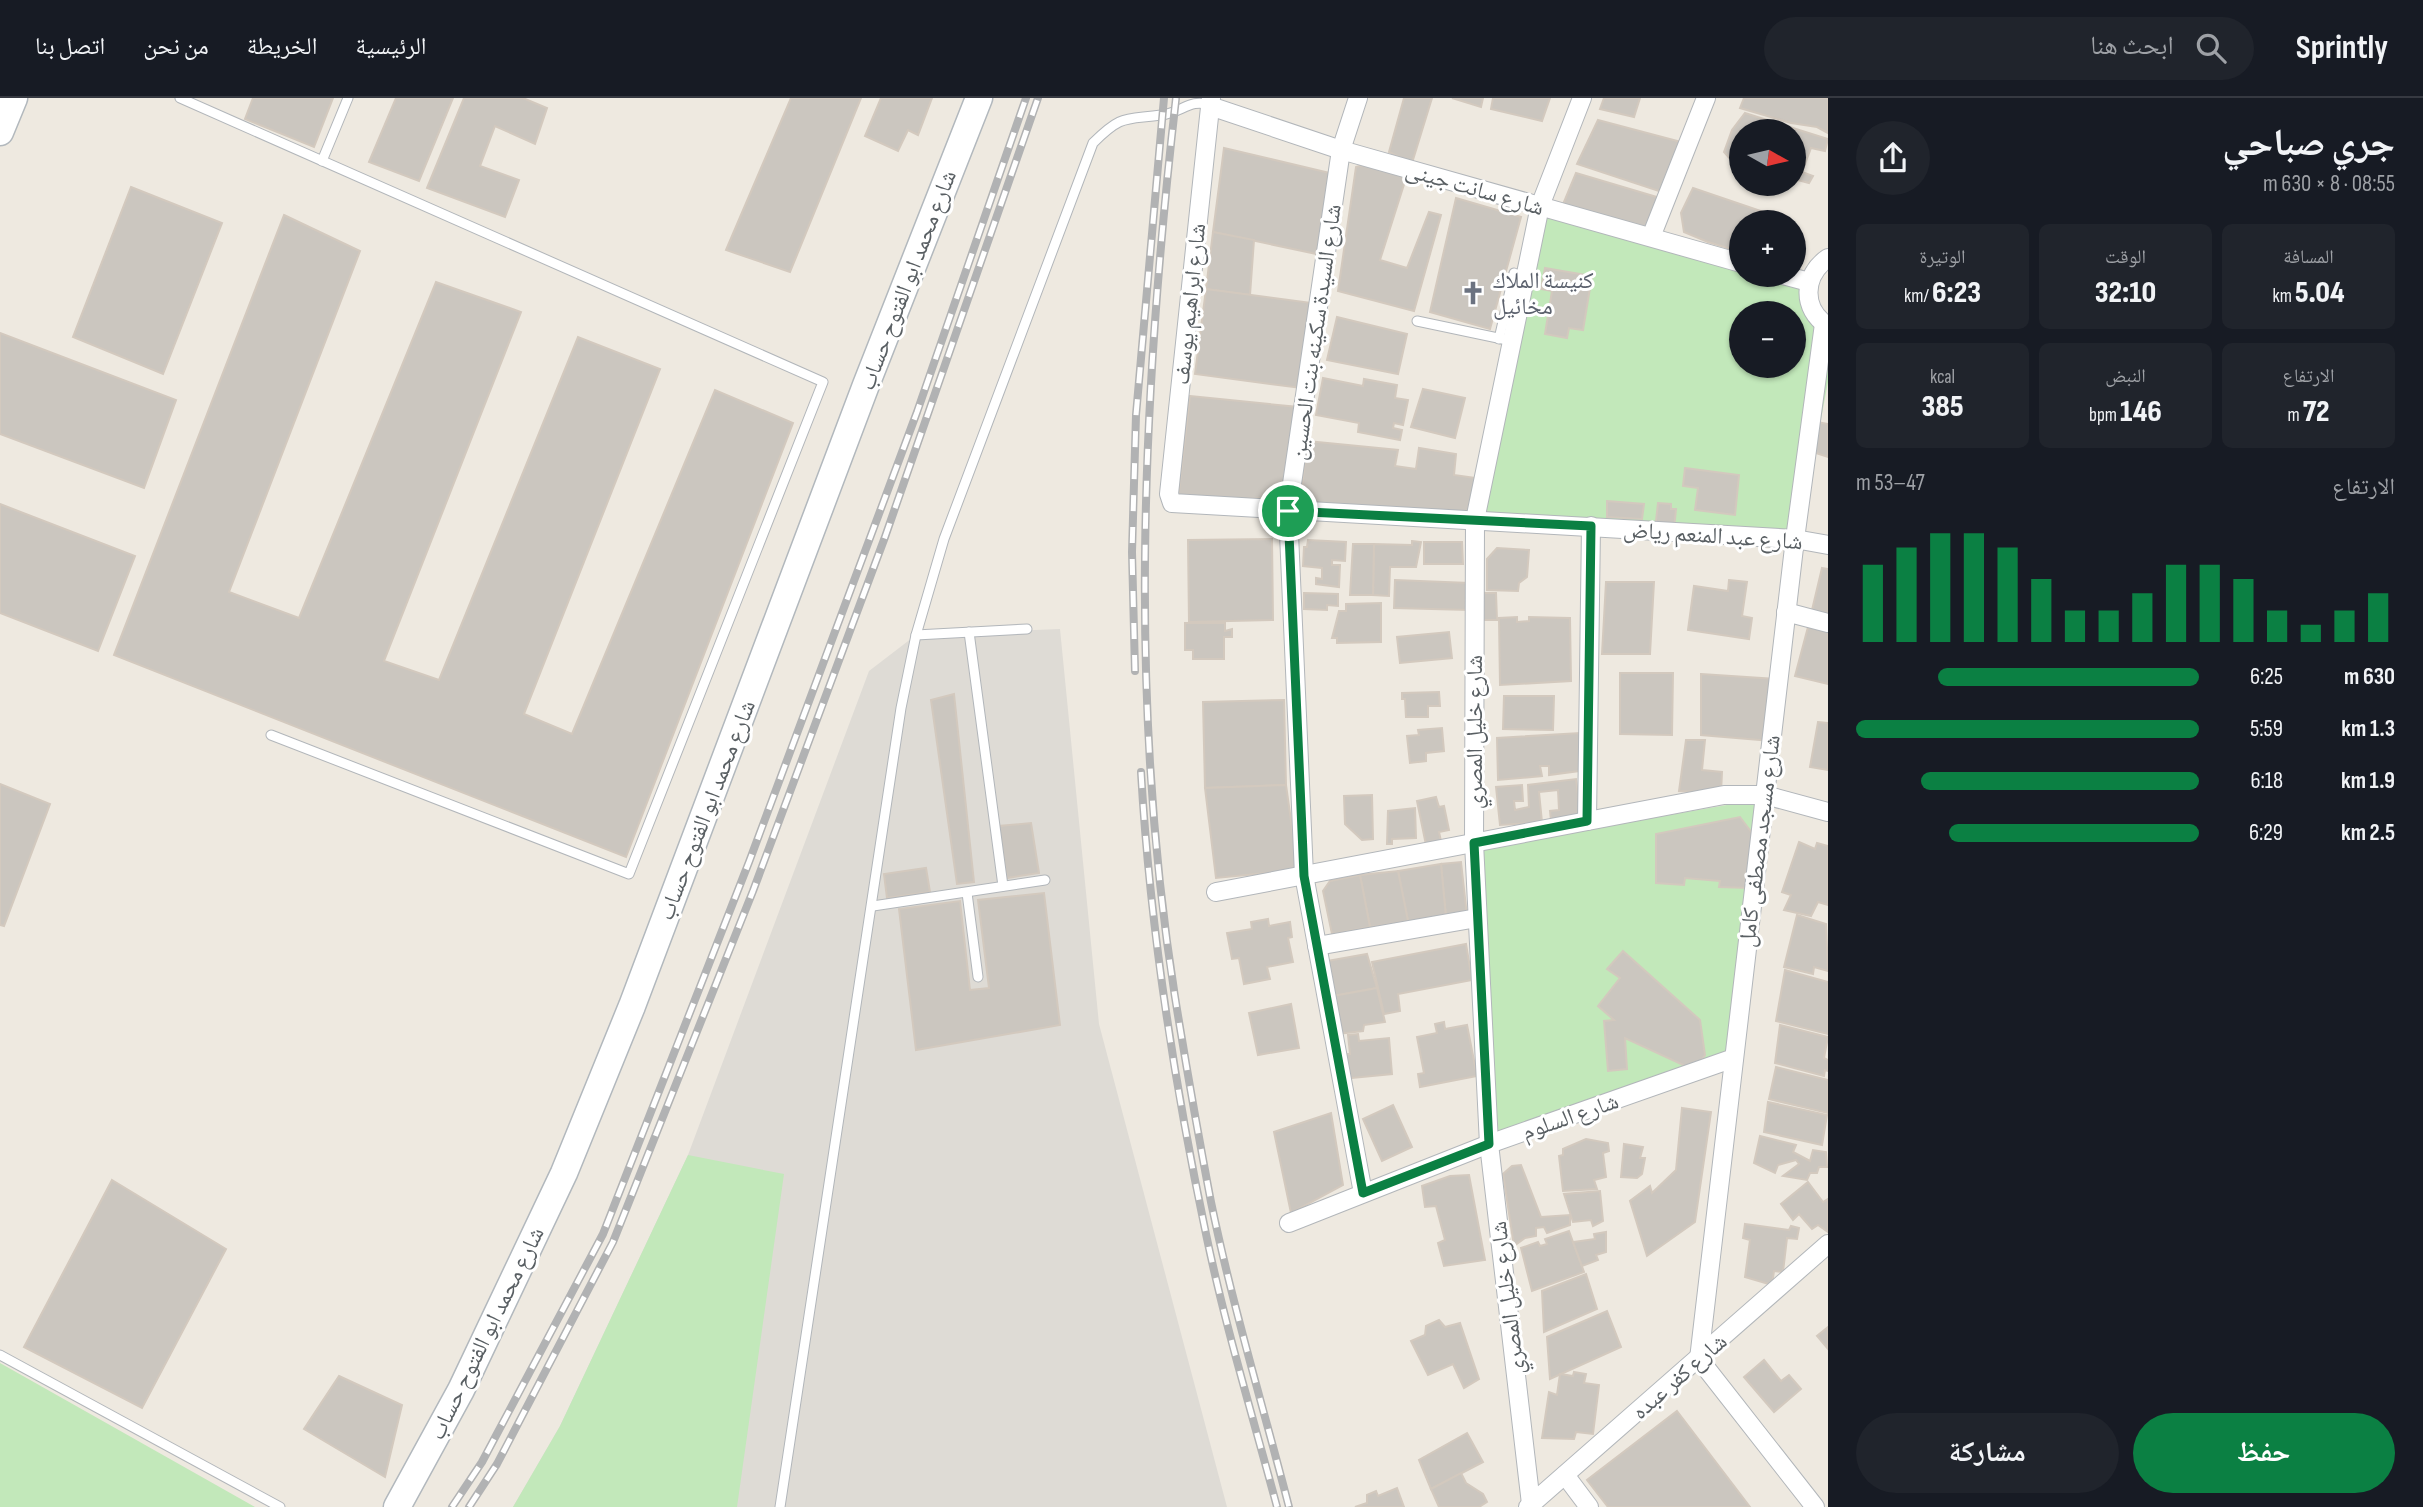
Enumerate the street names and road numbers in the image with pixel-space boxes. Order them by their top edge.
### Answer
street label: شارع سانت جينى [1402,156,1547,222]
street label: شارع محمد ابو الفتوح حساب [853,166,963,394]
street label: شارع السيدة سكينه بنت الحسين [1284,202,1348,462]
street label: شارع ابراهيم يوسف [1168,222,1213,386]
street label: شارع عبد المنعم رياض [1622,516,1804,557]
street label: شارع خليل المصري [1461,655,1493,809]
street label: شارع محمد ابو الفتوح حساب [652,696,762,924]
street label: شارع مسجد مصطفى كامل [1733,733,1787,949]
street label: شارع السلوم [1518,1087,1623,1148]
street label: شارع خليل المصري [1485,1219,1535,1376]
street label: شارع محمد ابو الفتوح حساب [423,1222,551,1445]
street label: شارع كفر عبده [1626,1328,1733,1426]

